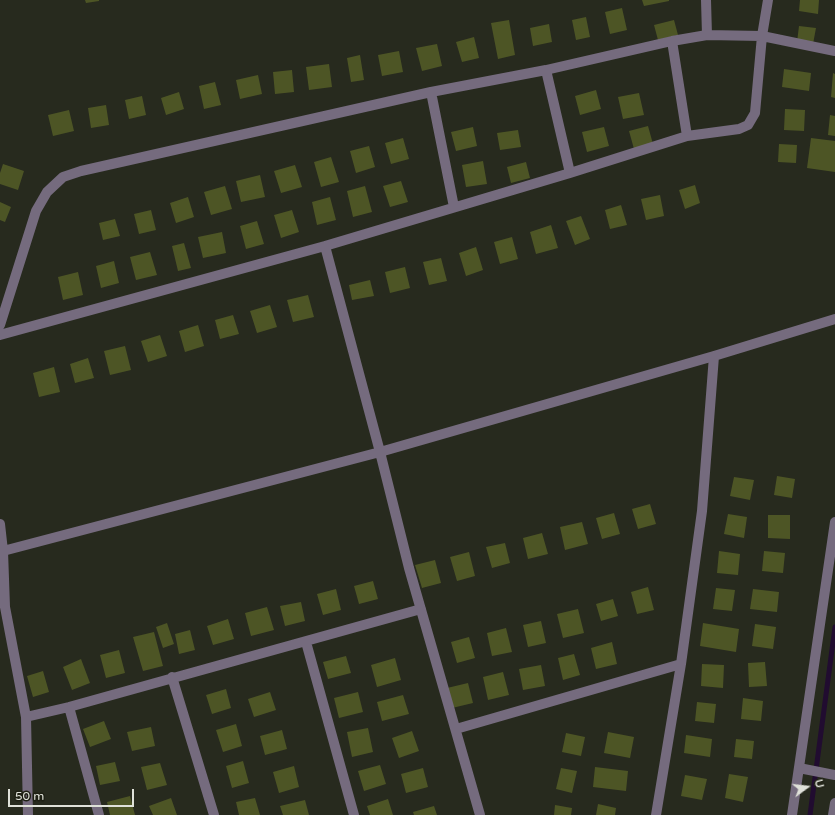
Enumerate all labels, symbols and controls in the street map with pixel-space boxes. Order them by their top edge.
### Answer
north arrow [787,767,827,807]
text: U [812,778,826,789]
scale bar [10,781,136,807]
text: 50 m [15,789,44,803]

